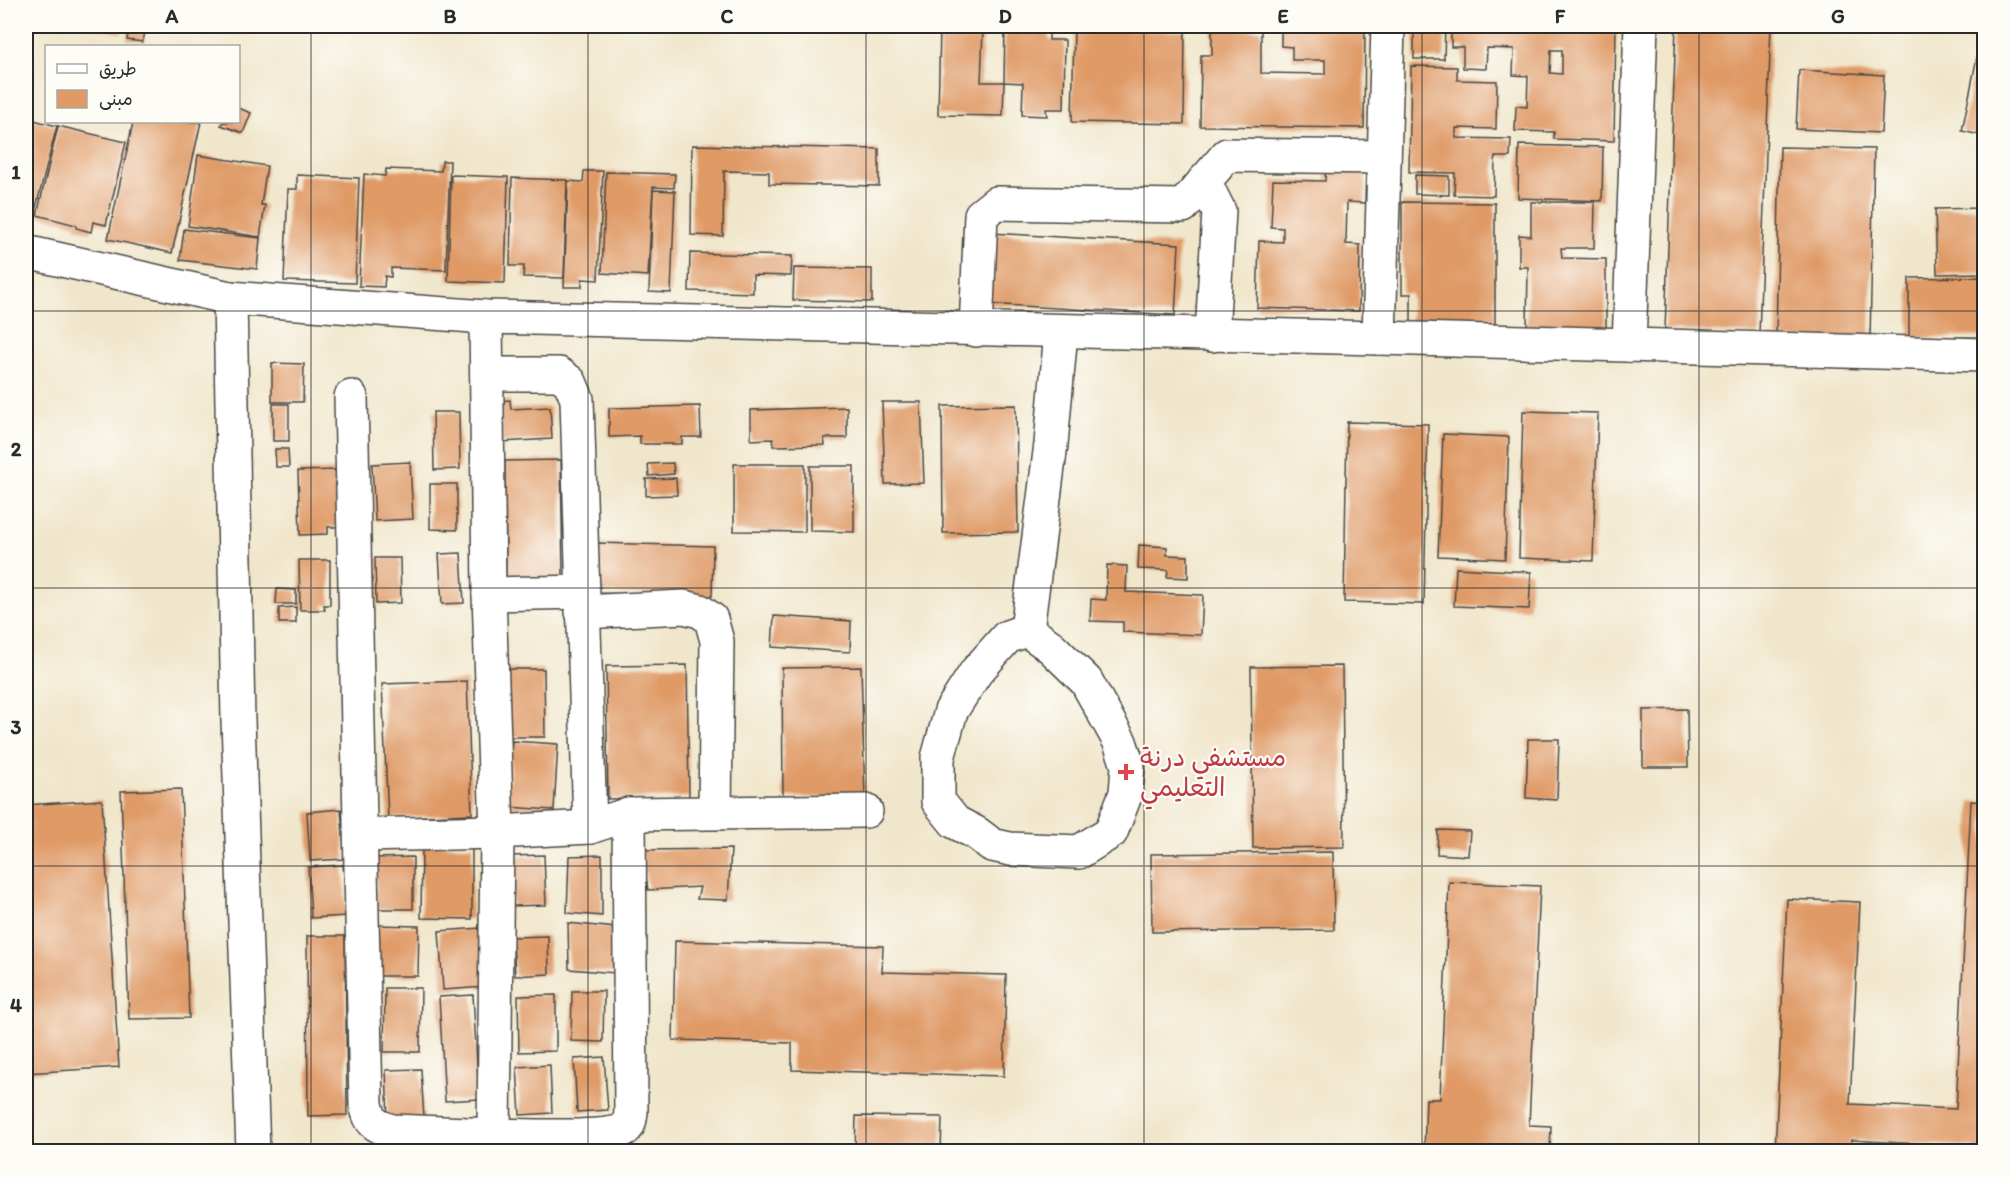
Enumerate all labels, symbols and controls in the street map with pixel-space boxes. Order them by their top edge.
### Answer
text: A [165,4,179,28]
text: B [444,4,457,28]
text: C [721,4,734,28]
text: D [998,4,1012,28]
text: E [1277,4,1289,28]
text: F [1555,4,1566,28]
text: G [1831,4,1845,28]
legend [45,45,240,123]
text: طريق [99,58,137,80]
text: مبنى [99,88,133,110]
text: 1 [11,160,21,184]
text: 2 [11,437,22,461]
text: 3 [11,715,22,739]
place label: مستشفي درنة التعليمي [1140,741,1286,810]
marker: مستشفي درنة التعليمي [1117,763,1135,781]
text: 4 [10,993,22,1017]

